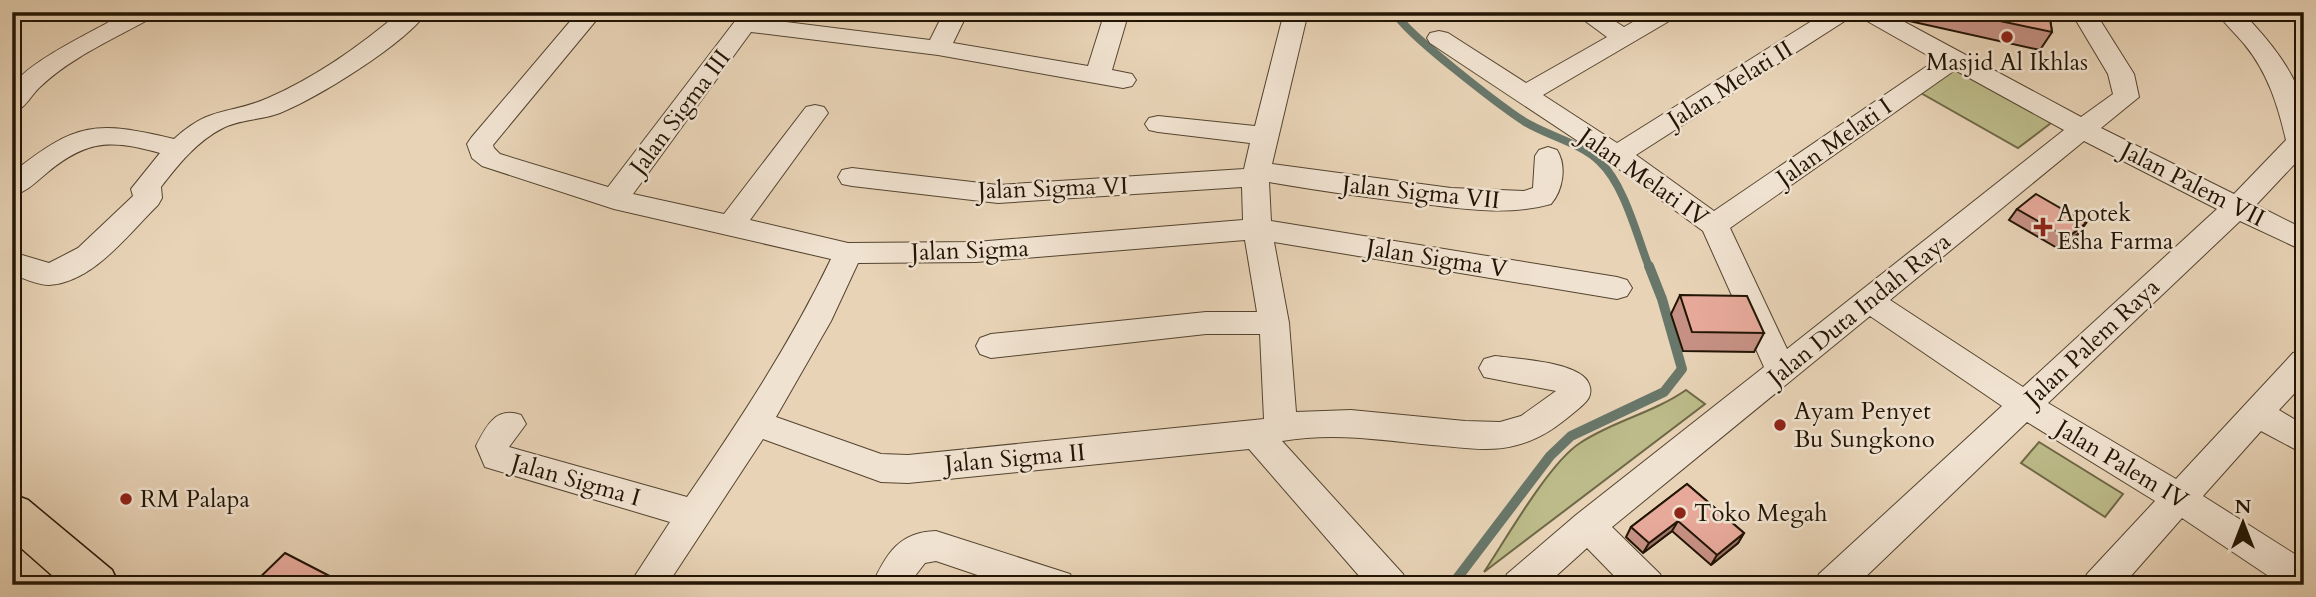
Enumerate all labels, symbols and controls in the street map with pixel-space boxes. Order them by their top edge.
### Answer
marker: Masjid Al Ikhlas [1999,29,2015,45]
street label: Jalan Melati II [1659,33,1799,138]
street label: Jalan Sigma III [621,43,738,184]
place label: Masjid Al Ikhlas [1926,46,2088,79]
street label: Jalan Melati I [1767,90,1899,196]
street label: Jalan Melati IV [1570,119,1716,235]
street label: Jalan Palem VII [2112,133,2270,235]
street label: Jalan Sigma VII [1337,167,1501,217]
street label: Jalan Sigma VI [974,169,1129,208]
place label: Apotek Esha Farma [2057,197,2174,258]
marker: Apotek Esha Farma [2035,219,2051,235]
street label: Jalan Duta Indah Raya [1758,225,1958,395]
street label: Jalan Sigma V [1361,231,1510,286]
street label: Jalan Sigma [908,232,1030,269]
street label: Jalan Palem Raya [2015,271,2167,416]
place label: Ayam Penyet Bu Sungkono [1794,395,1935,456]
street label: Jalan Palem IV [2047,410,2194,517]
marker: Ayam Penyet Bu Sungkono [1772,417,1788,433]
street label: Jalan Sigma II [940,436,1087,481]
street label: Jalan Sigma I [505,446,644,515]
place label: RM Palapa [140,483,250,516]
north arrow [2208,489,2278,558]
marker: RM Palapa [118,491,134,507]
text: N [2235,494,2252,520]
place label: Toko Megah [1694,497,1827,530]
marker: Toko Megah [1672,505,1688,521]

